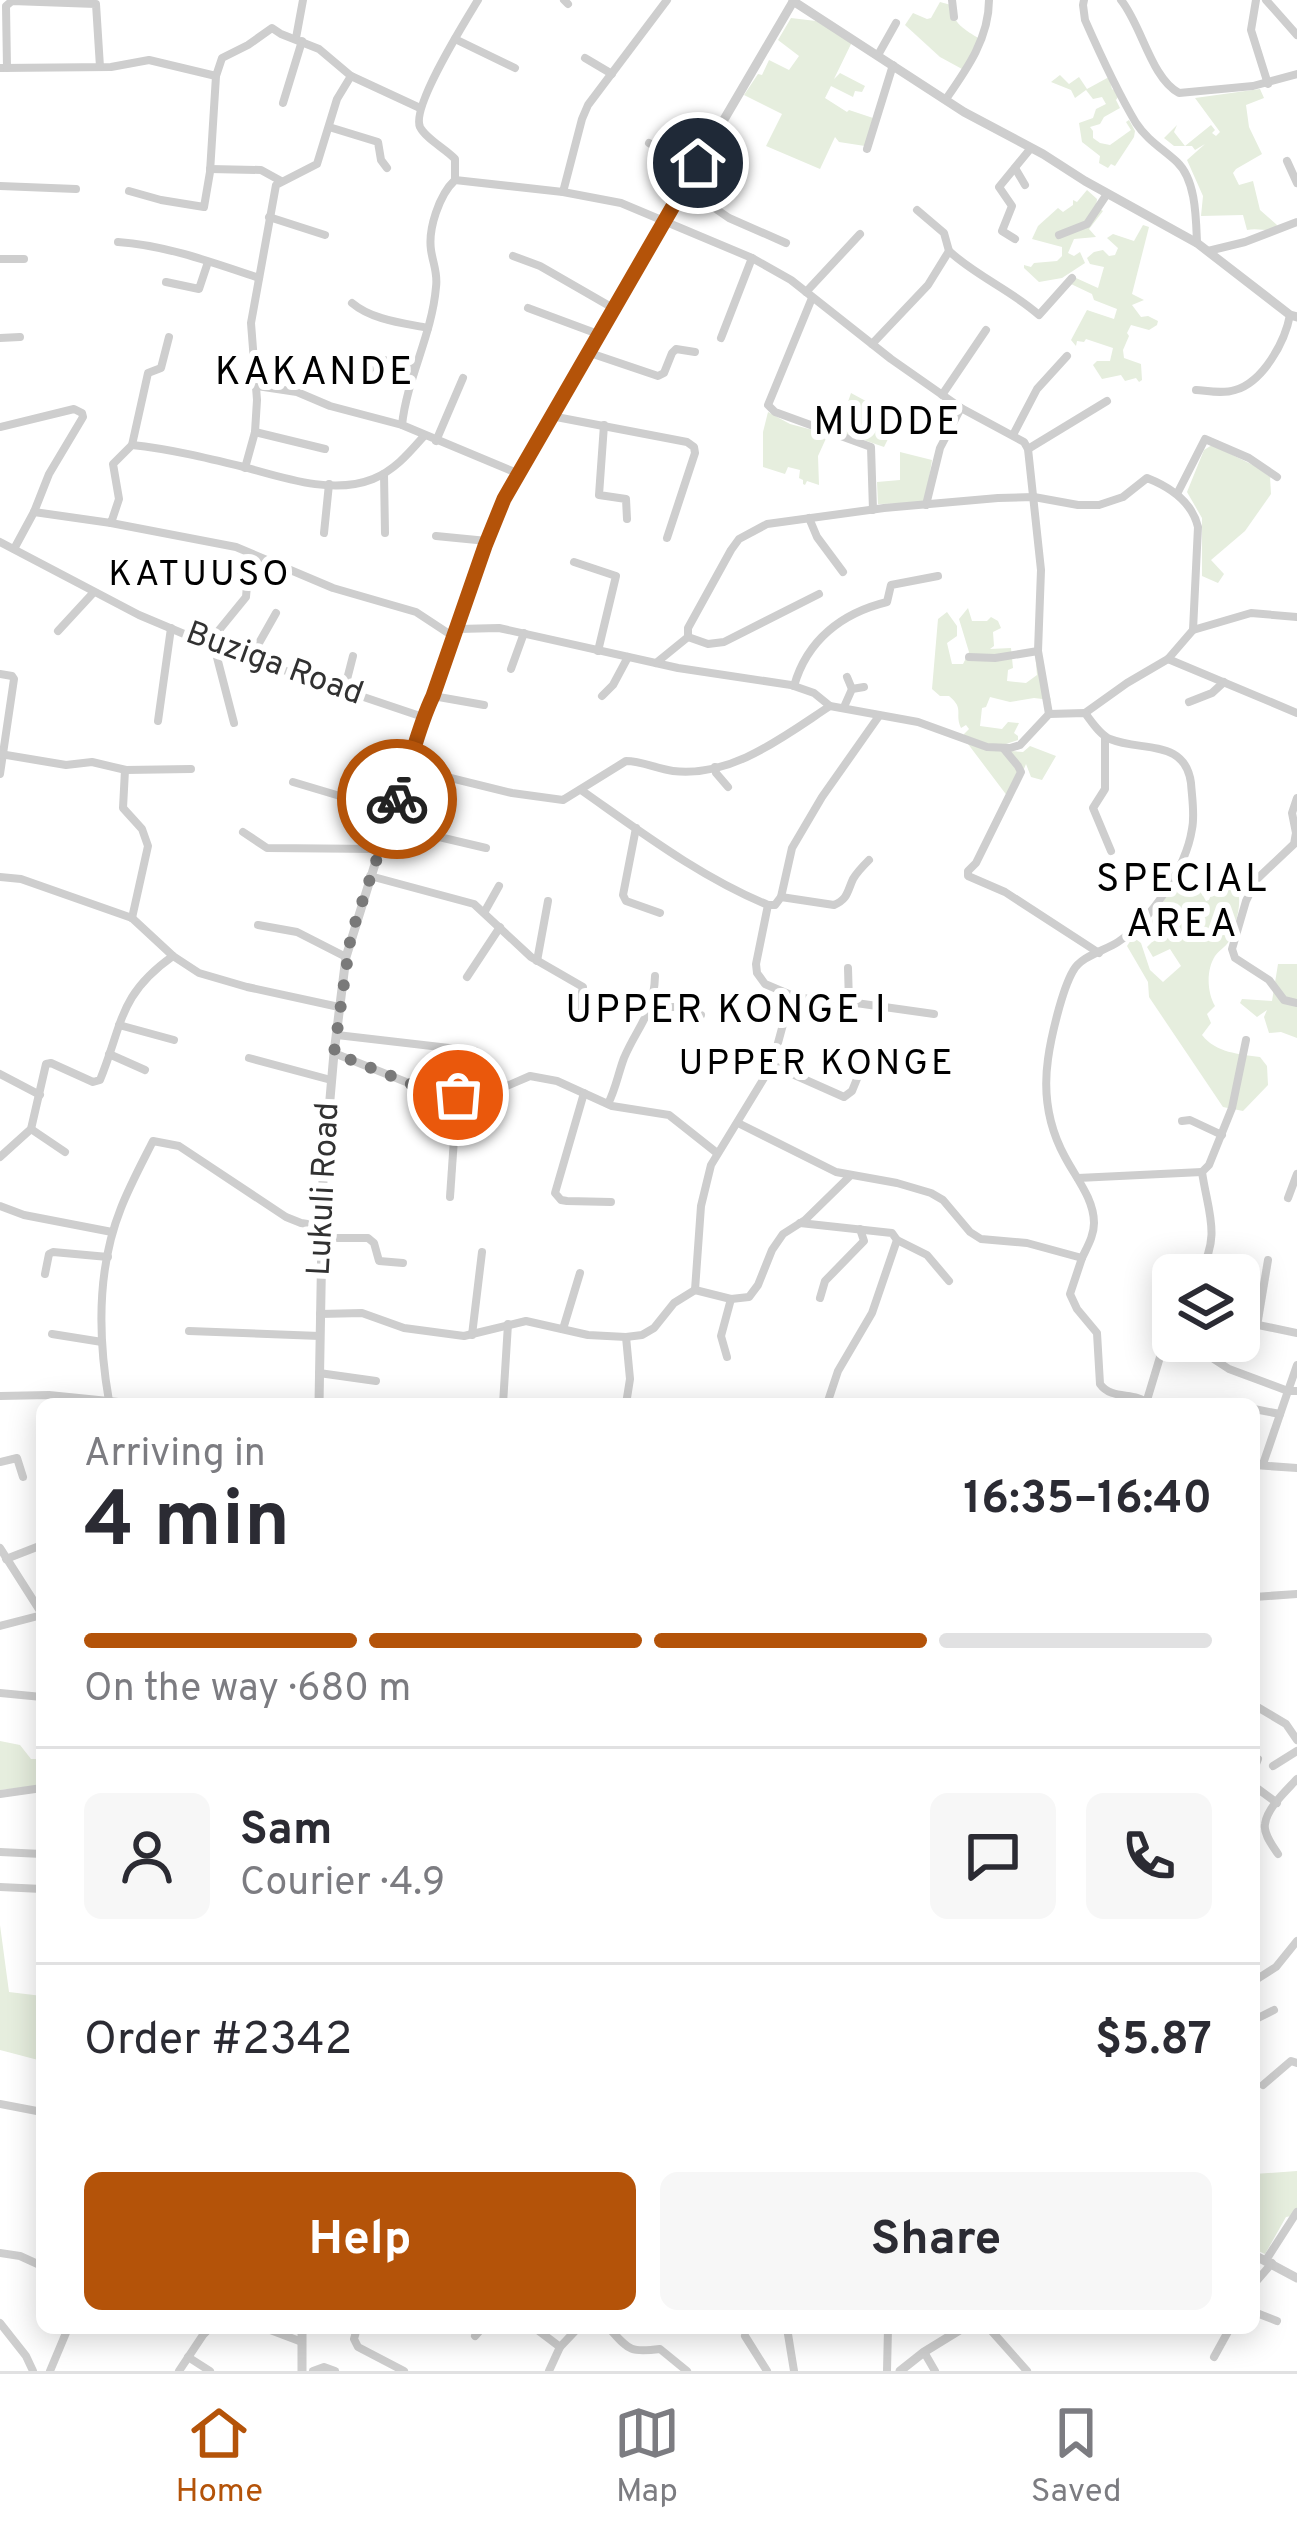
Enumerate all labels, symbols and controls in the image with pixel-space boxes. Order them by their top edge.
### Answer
pin [647,112,749,214]
icon: home [665,130,731,196]
district label: KAKANDE [215,350,415,399]
district label: MUDDE [813,400,963,449]
district label: KATUUSO [108,553,292,599]
street label: Buziga Road [180,614,368,716]
courier [337,739,457,859]
icon: bike [364,766,430,832]
district label: SPECIAL AREA [1096,857,1270,951]
district label: UPPER KONGE I [565,988,889,1037]
district label: UPPER KONGE [678,1042,956,1088]
pin [407,1044,509,1146]
icon: bag [425,1062,491,1128]
street label: Lukuli Road [299,1101,351,1277]
map controls [1152,1254,1260,1362]
button: layers [1152,1254,1260,1362]
text: Arriving in [84,1431,266,1480]
text: 16:35–16:40 [963,1472,1212,1529]
text: 4 min [84,1475,290,1574]
text: On the way · 680 m [84,1666,411,1715]
button: person [84,1793,210,1919]
button: chat [930,1793,1056,1919]
button: phone [1086,1793,1212,1919]
text: Sam [240,1803,332,1860]
text: Courier · 4.9 [240,1860,445,1909]
text: Order #2342 [84,2013,352,2070]
text: $5.87 [1095,2013,1212,2070]
button: Help [84,2172,636,2310]
button: Share [660,2172,1212,2310]
tab: Home [175,2400,263,2514]
tab: Map [614,2400,680,2514]
tab: Saved [1031,2400,1122,2514]

